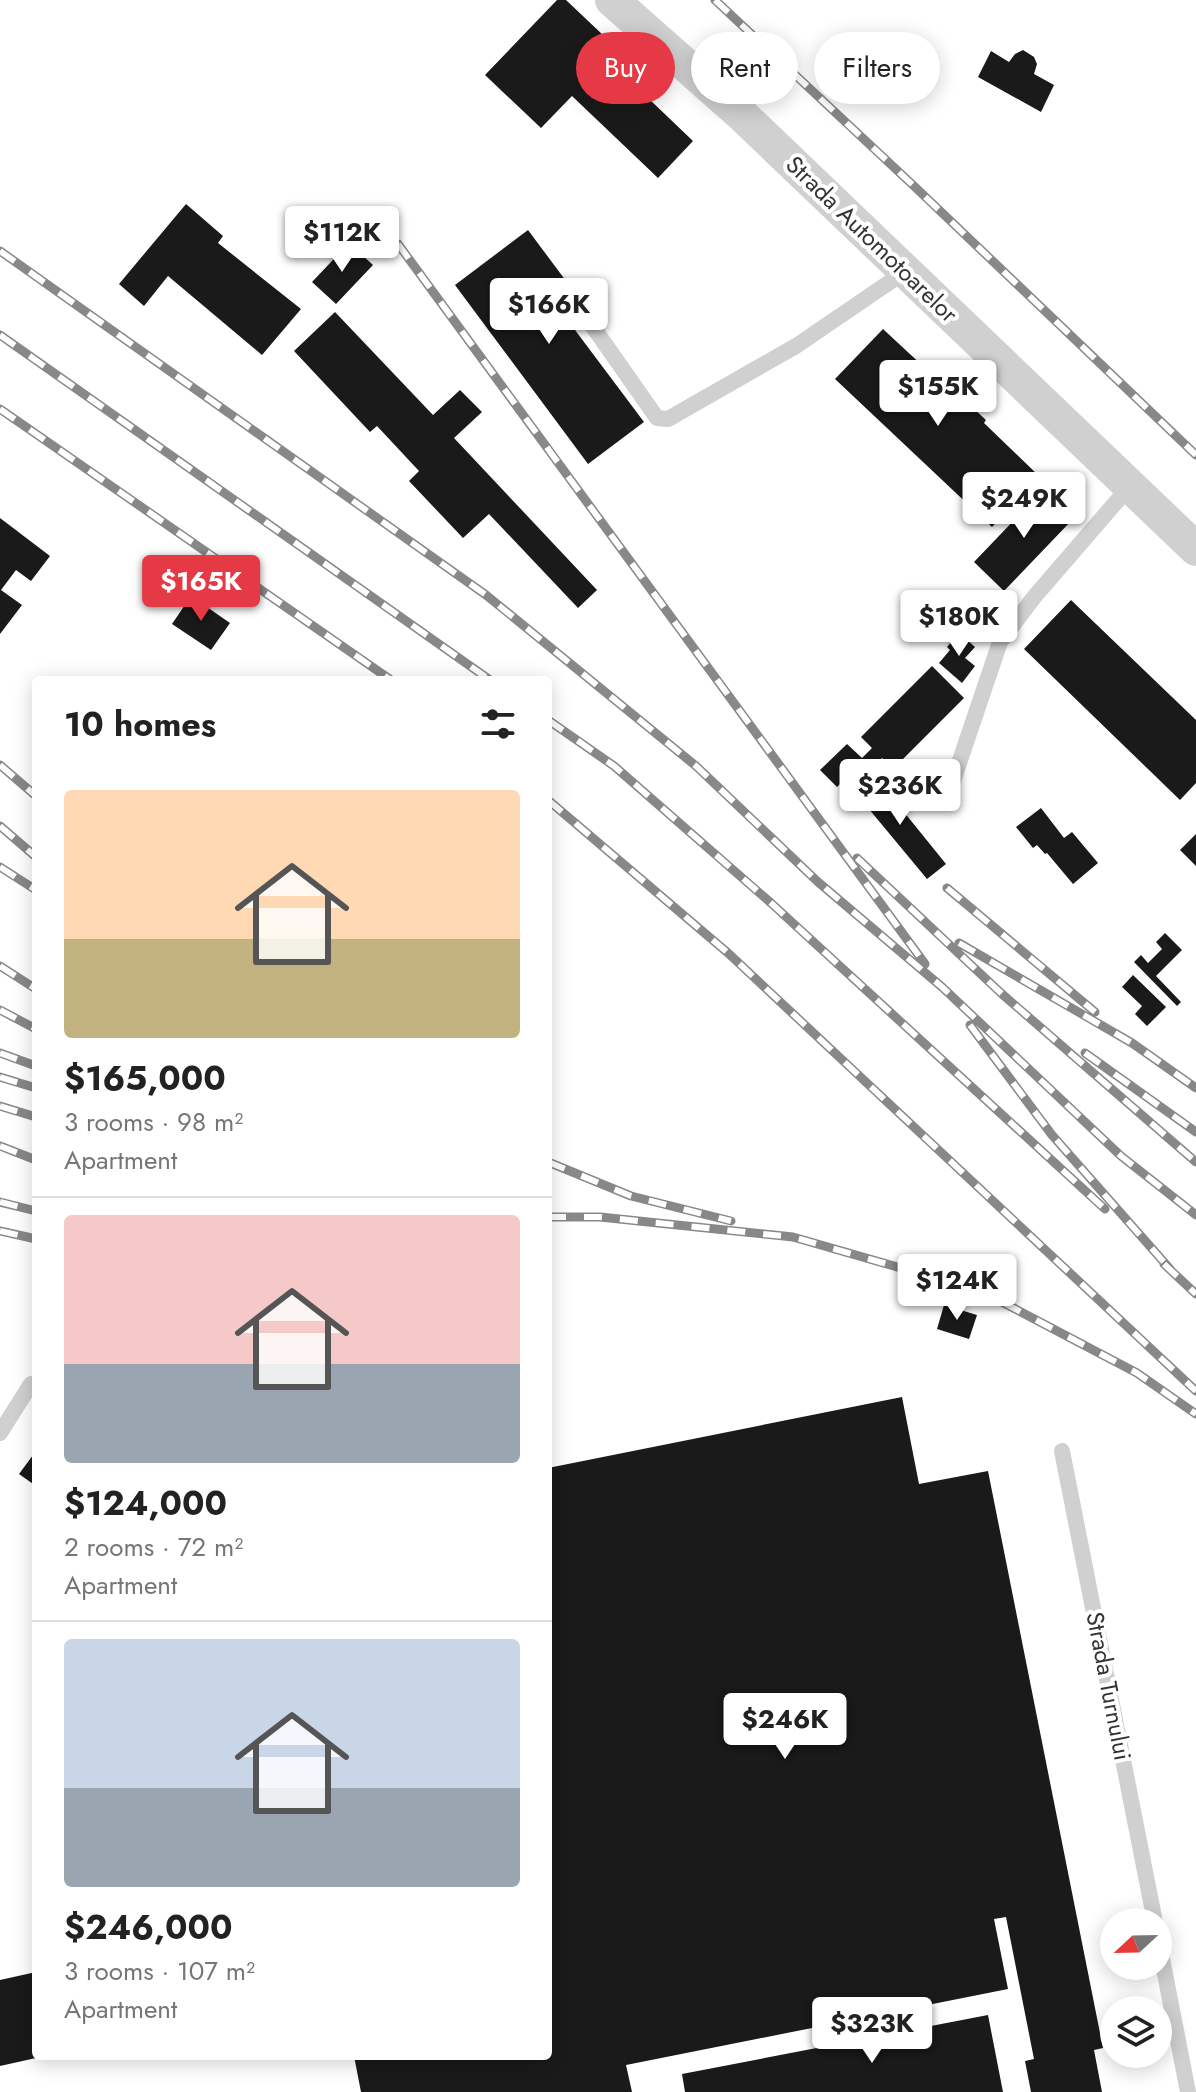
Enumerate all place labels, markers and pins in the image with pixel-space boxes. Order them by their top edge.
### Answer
pin: $112K [286,206,398,274]
pin: $166K [493,278,605,346]
pin: $155K [882,360,994,428]
pin: $249K [968,472,1080,540]
pin: $165K [145,555,257,623]
pin: $180K [903,590,1015,658]
pin: $236K [844,759,956,827]
pin: $124K [901,1254,1013,1322]
pin: $246K [729,1693,841,1761]
pin: $323K [816,1997,928,2065]

